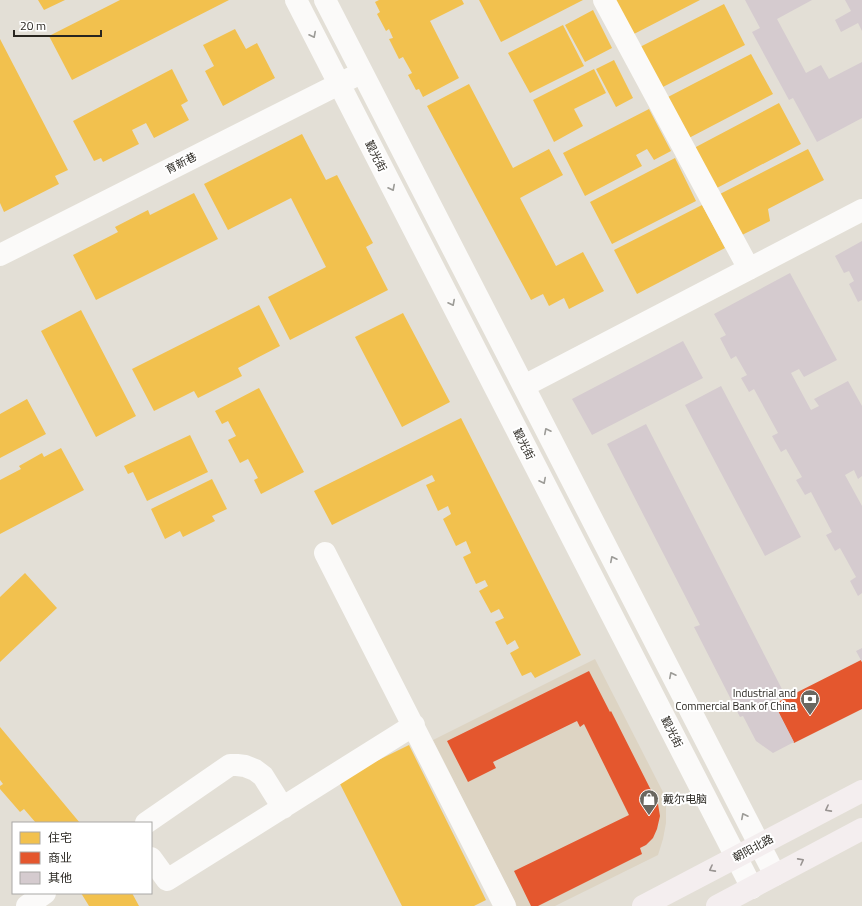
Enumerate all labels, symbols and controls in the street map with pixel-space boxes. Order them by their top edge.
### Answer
scale bar [14,12,101,38]
text: 20 m [20,16,46,35]
one-way arrow [309,30,316,38]
street label: 觐光街 [361,138,391,174]
street label: 育新巷 [163,148,199,178]
one-way arrow [387,183,395,191]
one-way arrow [447,299,454,306]
street label: 觐光街 [509,426,539,462]
one-way arrow [544,428,552,436]
one-way arrow [538,477,546,484]
one-way arrow [610,556,617,564]
one-way arrow [669,672,677,679]
place label: Industrial and Commercial Bank of China [676,685,796,714]
bank icon: Industrial and Commercial Bank of China [799,688,821,716]
street label: 觐光街 [657,714,687,750]
shop icon: 戴尔电脑 [638,788,660,816]
place label: 戴尔电脑 [663,791,707,807]
one-way arrow [824,804,832,812]
one-way arrow [742,812,749,820]
legend [12,822,152,894]
text: 住宅 [48,828,72,847]
street label: 朝阳北路 [730,831,776,865]
text: 商业 [48,848,72,867]
one-way arrow [797,859,804,866]
one-way arrow [709,865,717,872]
text: 其他 [48,868,72,887]

